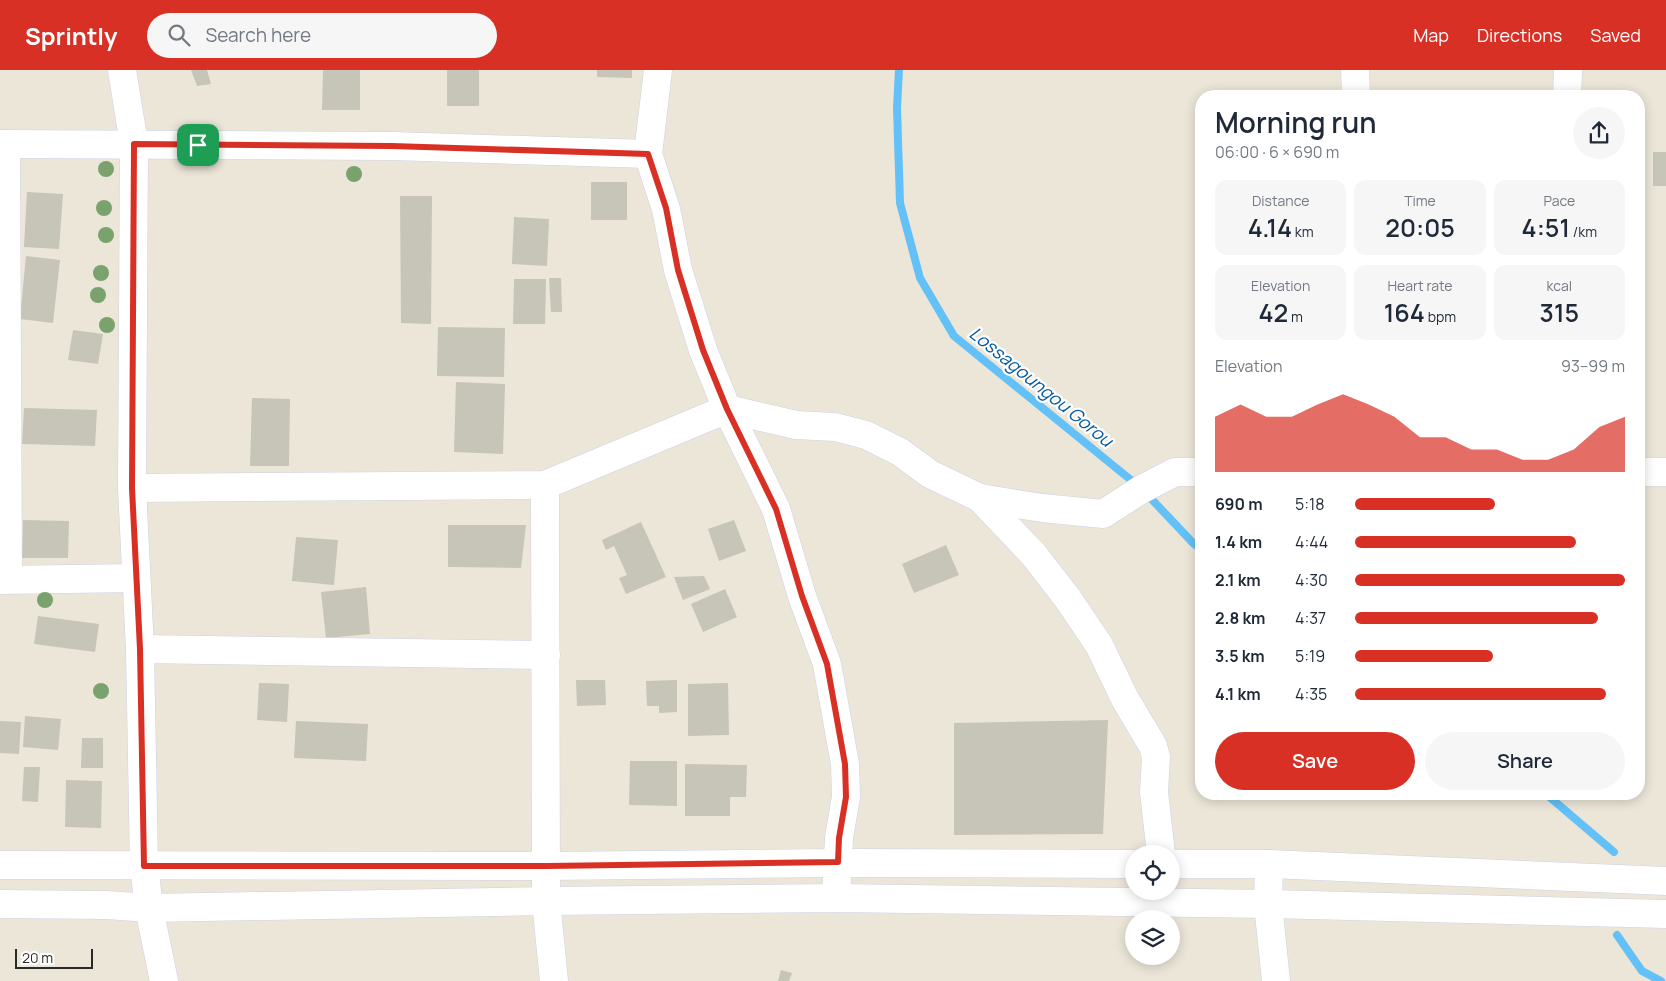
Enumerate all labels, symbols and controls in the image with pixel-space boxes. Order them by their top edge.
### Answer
search box [147,13,497,58]
text: Sprintly [25,19,117,52]
icon: search [165,21,193,49]
text: Search here [205,22,311,48]
text: Map [1413,23,1449,47]
text: Directions [1477,23,1562,47]
text: Saved [1590,23,1641,47]
text: Morning run [1215,103,1376,141]
button: share [1573,107,1625,159]
pin [177,124,219,166]
icon: arrive [184,131,212,159]
text: 06:00 · 6 × 690 m [1215,141,1339,163]
text: Distance [1252,191,1309,210]
text: Time [1404,191,1436,210]
text: Pace [1544,191,1575,210]
text: 4.14 [1248,210,1292,245]
text: 20:05 [1385,210,1455,245]
text: 4:51 [1522,210,1570,245]
text: km [1292,222,1314,241]
text: /km [1570,222,1597,241]
text: Elevation [1251,276,1310,295]
text: Heart rate [1388,276,1452,295]
text: kcal [1547,276,1572,295]
text: 42 [1258,295,1288,330]
text: 164 [1384,295,1425,330]
text: 315 [1540,295,1579,330]
text: m [1288,307,1303,326]
text: bpm [1425,307,1456,326]
water label: Lossagoungou Gorou [965,321,1119,452]
text: Elevation [1215,355,1283,377]
text: 93–99 m [1561,355,1625,377]
text: 690 m [1215,493,1263,515]
text: 5:18 [1295,493,1325,515]
text: 1.4 km [1215,531,1262,553]
text: 4:44 [1295,531,1328,553]
text: 2.1 km [1215,569,1261,591]
text: 4:30 [1295,569,1328,591]
text: 2.8 km [1215,607,1265,629]
text: 4:37 [1295,607,1326,629]
text: 3.5 km [1215,645,1265,667]
text: 5:19 [1295,645,1325,667]
text: 4.1 km [1215,683,1261,705]
text: 4:35 [1295,683,1327,705]
button: Save [1215,732,1415,790]
button: Share [1425,732,1625,790]
map controls [1125,845,1180,965]
button: locate [1125,845,1180,900]
button: layers [1125,910,1180,965]
scale bar [15,946,92,969]
text: 20 m [22,948,53,967]

